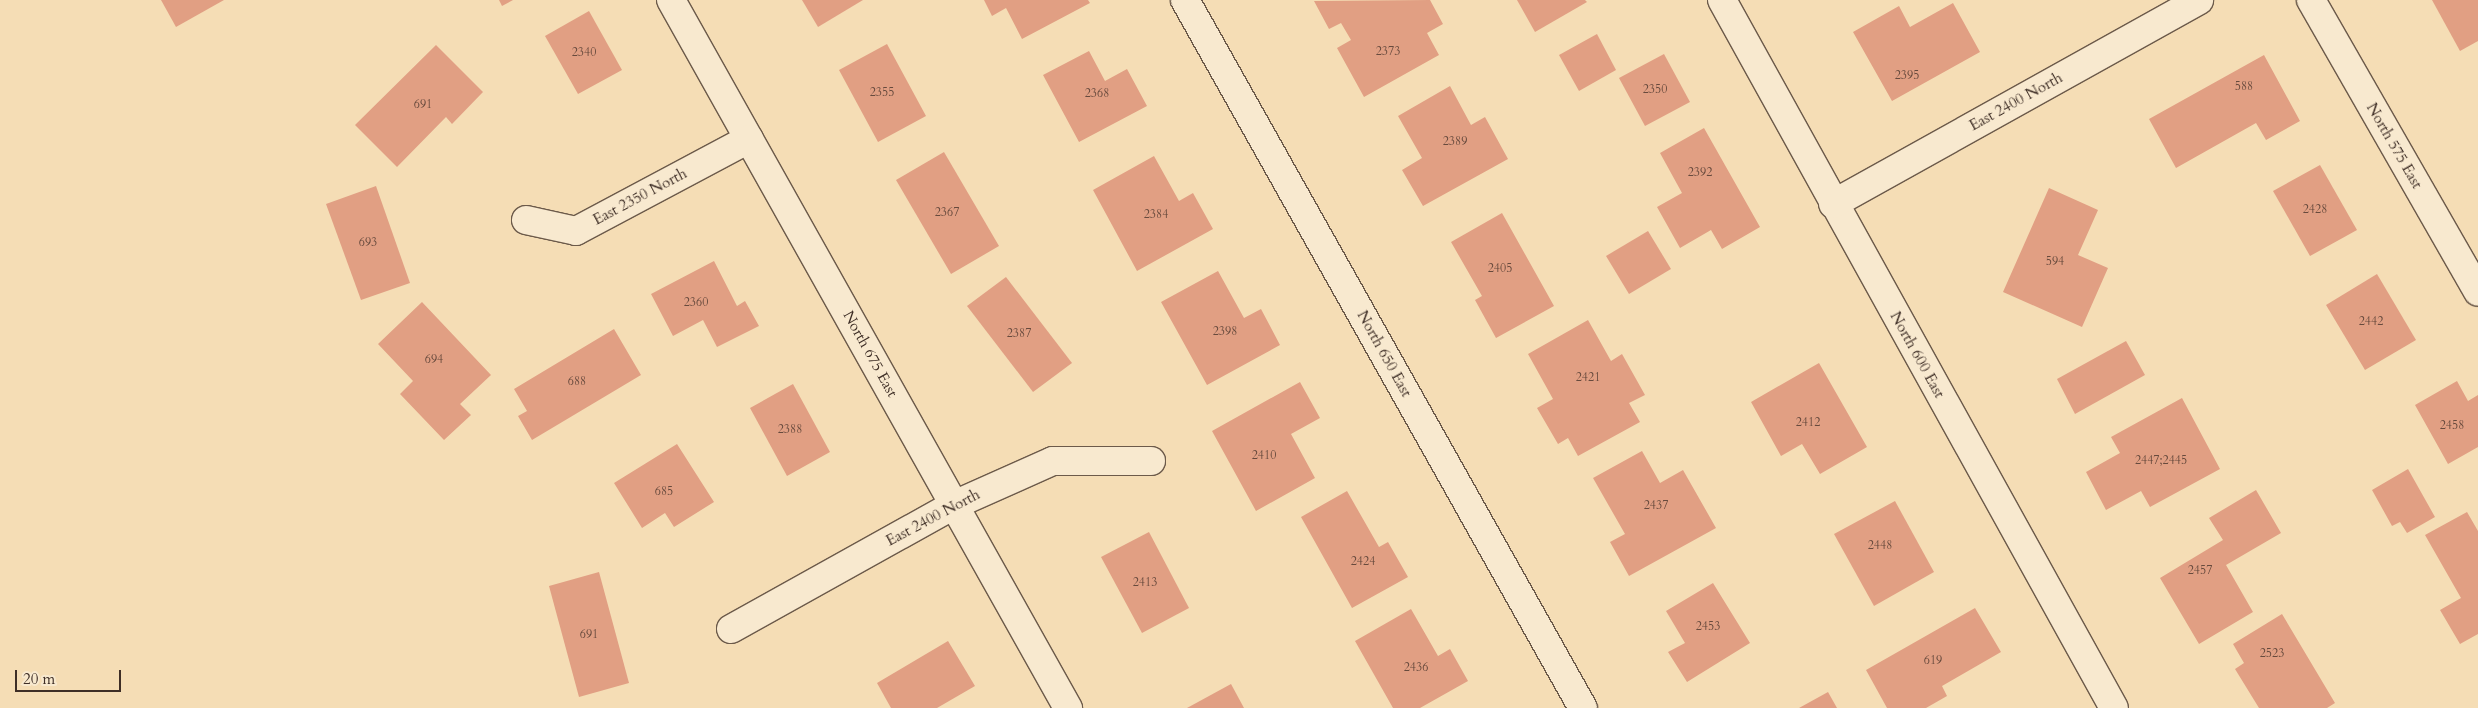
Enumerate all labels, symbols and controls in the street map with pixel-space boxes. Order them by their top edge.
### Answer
house number: 2373 [1376,45,1400,59]
house number: 2340 [572,46,596,60]
house number: 2395 [1895,69,1919,83]
street label: East 2400 North [1966,69,2066,135]
house number: 588 [2235,80,2253,94]
house number: 2350 [1643,83,1667,97]
house number: 2355 [870,86,894,100]
house number: 2368 [1085,87,1109,101]
house number: 691 [414,98,432,112]
street label: North 575 East [2362,100,2426,192]
house number: 2389 [1443,135,1467,149]
street label: East 2350 North [590,165,690,229]
house number: 2392 [1688,166,1712,180]
house number: 2428 [2303,203,2327,217]
house number: 2367 [935,206,959,220]
house number: 2384 [1144,208,1168,222]
house number: 693 [359,236,377,250]
house number: 594 [2046,255,2064,269]
house number: 2405 [1488,262,1512,276]
house number: 2360 [684,296,708,310]
street label: North 675 East [839,308,901,400]
street label: North 650 East [1353,308,1415,400]
street label: North 600 East [1886,309,1948,401]
house number: 2442 [2359,315,2383,329]
house number: 2398 [1213,325,1237,339]
house number: 2387 [1007,327,1031,341]
house number: 694 [425,353,443,367]
house number: 2421 [1576,371,1600,385]
house number: 688 [568,375,586,389]
house number: 2412 [1796,416,1820,430]
house number: 2458 [2440,419,2464,433]
house number: 2388 [778,423,802,437]
house number: 2410 [1252,449,1276,463]
house number: 2447;2445 [2135,454,2187,468]
house number: 685 [655,485,673,499]
street label: East 2400 North [883,486,983,550]
house number: 2437 [1644,499,1668,513]
house number: 2448 [1868,539,1892,553]
house number: 2424 [1351,555,1375,569]
house number: 2457 [2188,564,2212,578]
house number: 2413 [1133,576,1157,590]
house number: 2453 [1696,620,1720,634]
house number: 691 [580,628,598,642]
house number: 2523 [2260,647,2284,661]
house number: 619 [1924,654,1942,668]
scale bar [18,660,124,692]
house number: 2436 [1404,661,1428,675]
text: 20 m [23,669,55,689]

